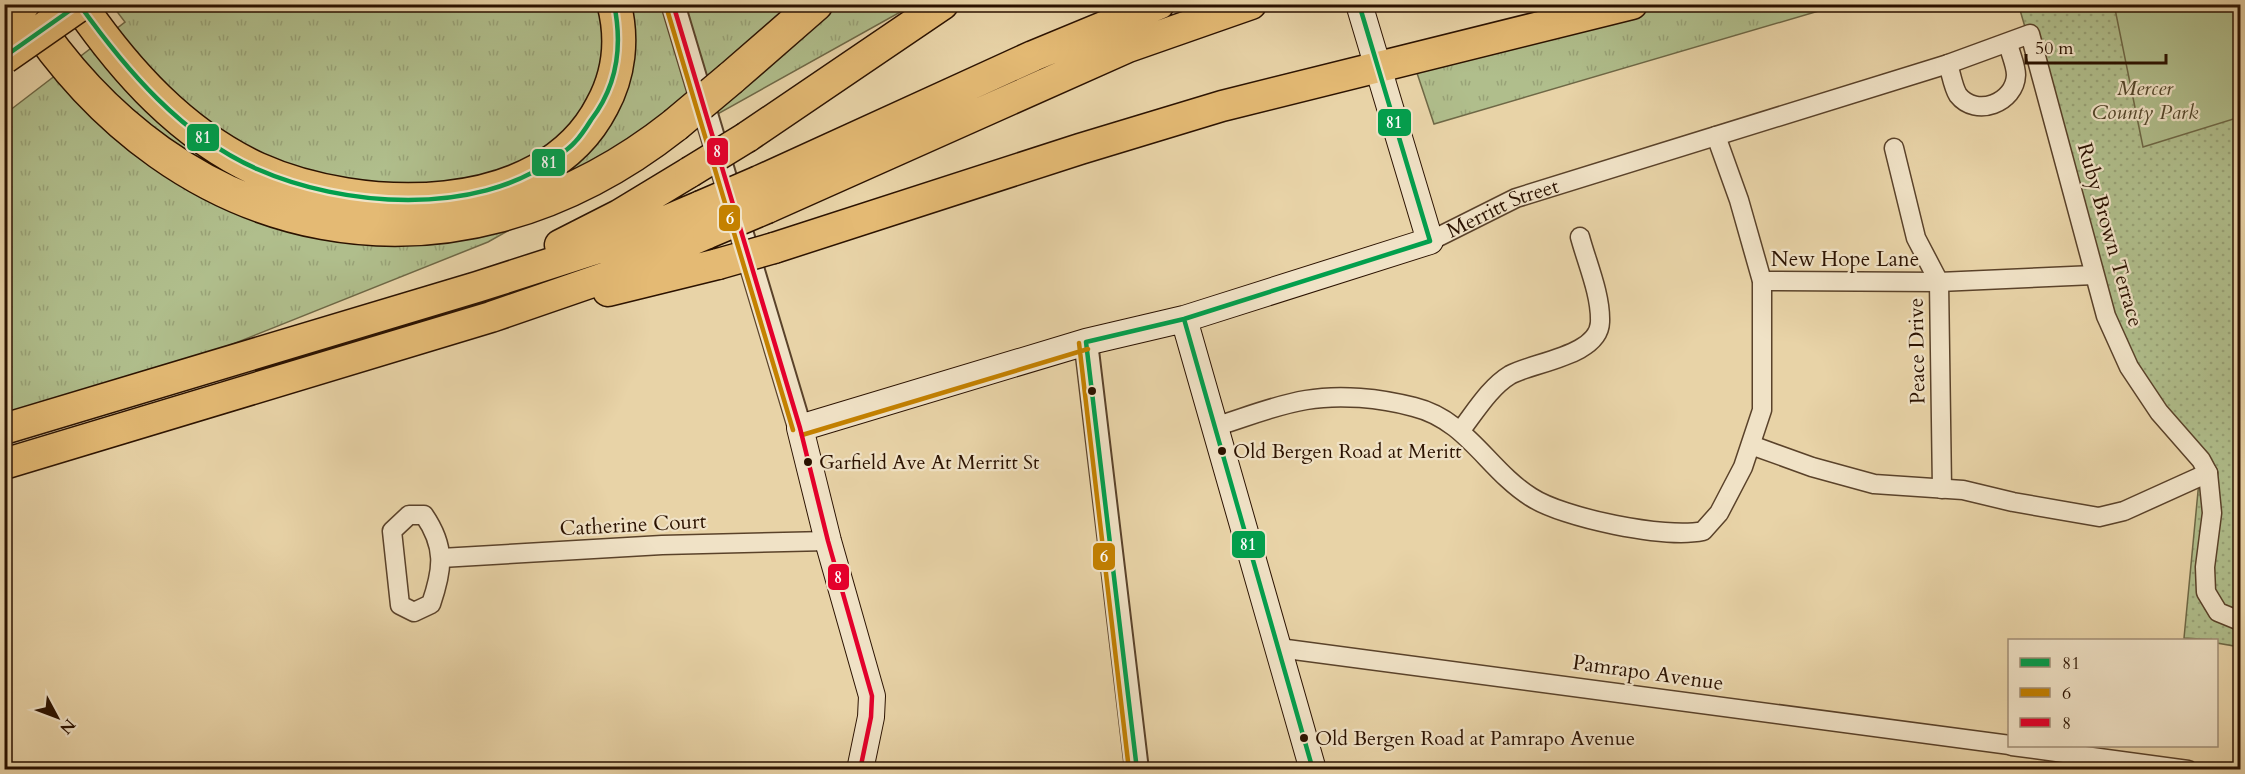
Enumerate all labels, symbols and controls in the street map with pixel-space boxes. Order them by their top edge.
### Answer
scale bar [2026,27,2166,65]
text: 50 m [2035,36,2074,61]
park label: Mercer County Park [2092,74,2199,127]
line badge: 81 [1377,108,1412,137]
text: 81 [1386,112,1402,134]
line badge: 81 [186,123,220,152]
text: 81 [195,127,211,149]
line badge: 8 [706,137,729,166]
street label: Ruby Brown Terrace [2070,140,2150,330]
text: 8 [713,141,721,163]
line badge: 81 [531,148,566,177]
text: 81 [541,152,557,174]
street label: Merritt Street [1441,171,1563,245]
line badge: 6 [718,204,741,232]
text: 6 [726,208,734,230]
street label: New Hope Lane [1771,245,1919,274]
street label: Peace Drive [1902,297,1932,405]
unlabelled marker [1086,385,1098,397]
place label: Old Bergen Road at Meritt [1233,438,1462,465]
marker: Old Bergen Road at Meritt [1216,445,1228,457]
place label: Garfield Ave At Merritt St [819,449,1040,476]
marker: Garfield Ave At Merritt St [802,456,814,468]
street label: Catherine Court [559,507,707,543]
line badge: 81 [1231,530,1266,559]
text: 81 [1240,534,1256,556]
line badge: 6 [1092,542,1116,571]
text: 6 [1100,546,1108,568]
line badge: 8 [827,563,850,591]
text: 8 [834,567,842,589]
legend [2008,639,2218,747]
street label: Pamrapo Avenue [1571,648,1725,698]
text: 81 [2062,651,2080,676]
text: 6 [2062,681,2071,706]
north arrow [27,687,87,747]
text: 8 [2062,711,2071,736]
text: N [55,714,80,739]
place label: Old Bergen Road at Pamrapo Avenue [1315,725,1635,752]
marker: Old Bergen Road at Pamrapo Avenue [1298,732,1310,744]

